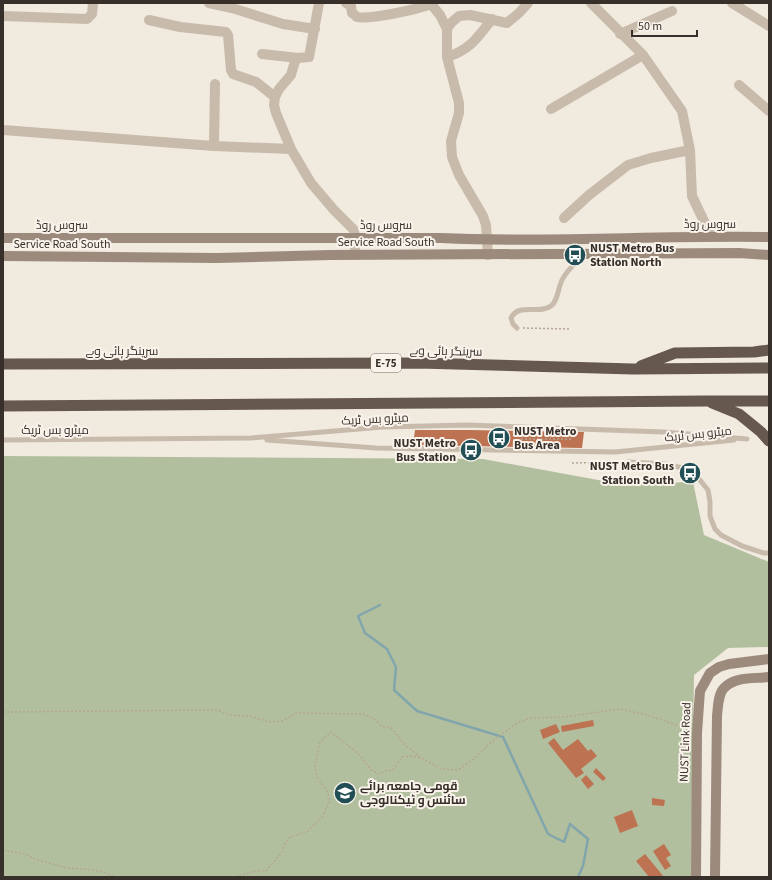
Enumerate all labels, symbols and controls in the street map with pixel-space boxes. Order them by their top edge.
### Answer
scale bar [632,12,697,38]
text: 50 m [638,18,662,35]
street label: سروس روڈ [684,216,736,233]
street label: سروس روڈ [36,217,88,234]
street label: سروس روڈ [360,217,412,234]
street label: Service Road South [337,234,435,251]
street label: Service Road South [13,236,111,253]
place label: NUST Metro Bus Station North [590,240,674,271]
bus stop icon: NUST Metro Bus Station North [562,242,588,268]
street label: سرینگر ہائی وے [409,342,483,361]
street label: سرینگر ہائی وے [86,343,158,360]
road number: E-75 [371,354,401,372]
street label: میٹرو بس ٹریک [341,409,409,430]
street label: میٹرو بس ٹریک [21,422,89,439]
place label: NUST Metro Bus Area [514,423,577,454]
street label: میٹرو بس ٹریک [664,423,733,446]
bus stop icon: NUST Metro Bus Area [486,425,512,451]
place label: NUST Metro Bus Station [394,435,456,466]
bus stop icon: NUST Metro Bus Station [458,437,484,463]
place label: NUST Metro Bus Station South [590,458,674,489]
bus stop icon: NUST Metro Bus Station South [677,460,703,486]
street label: NUST Link Road [676,702,695,782]
place label: قومی جامعہ برائے سائنس و ٹیکنالوجی [360,778,466,809]
school or university icon: قومی جامعہ برائے سائنس و ٹیکنالوجی [332,780,358,806]

